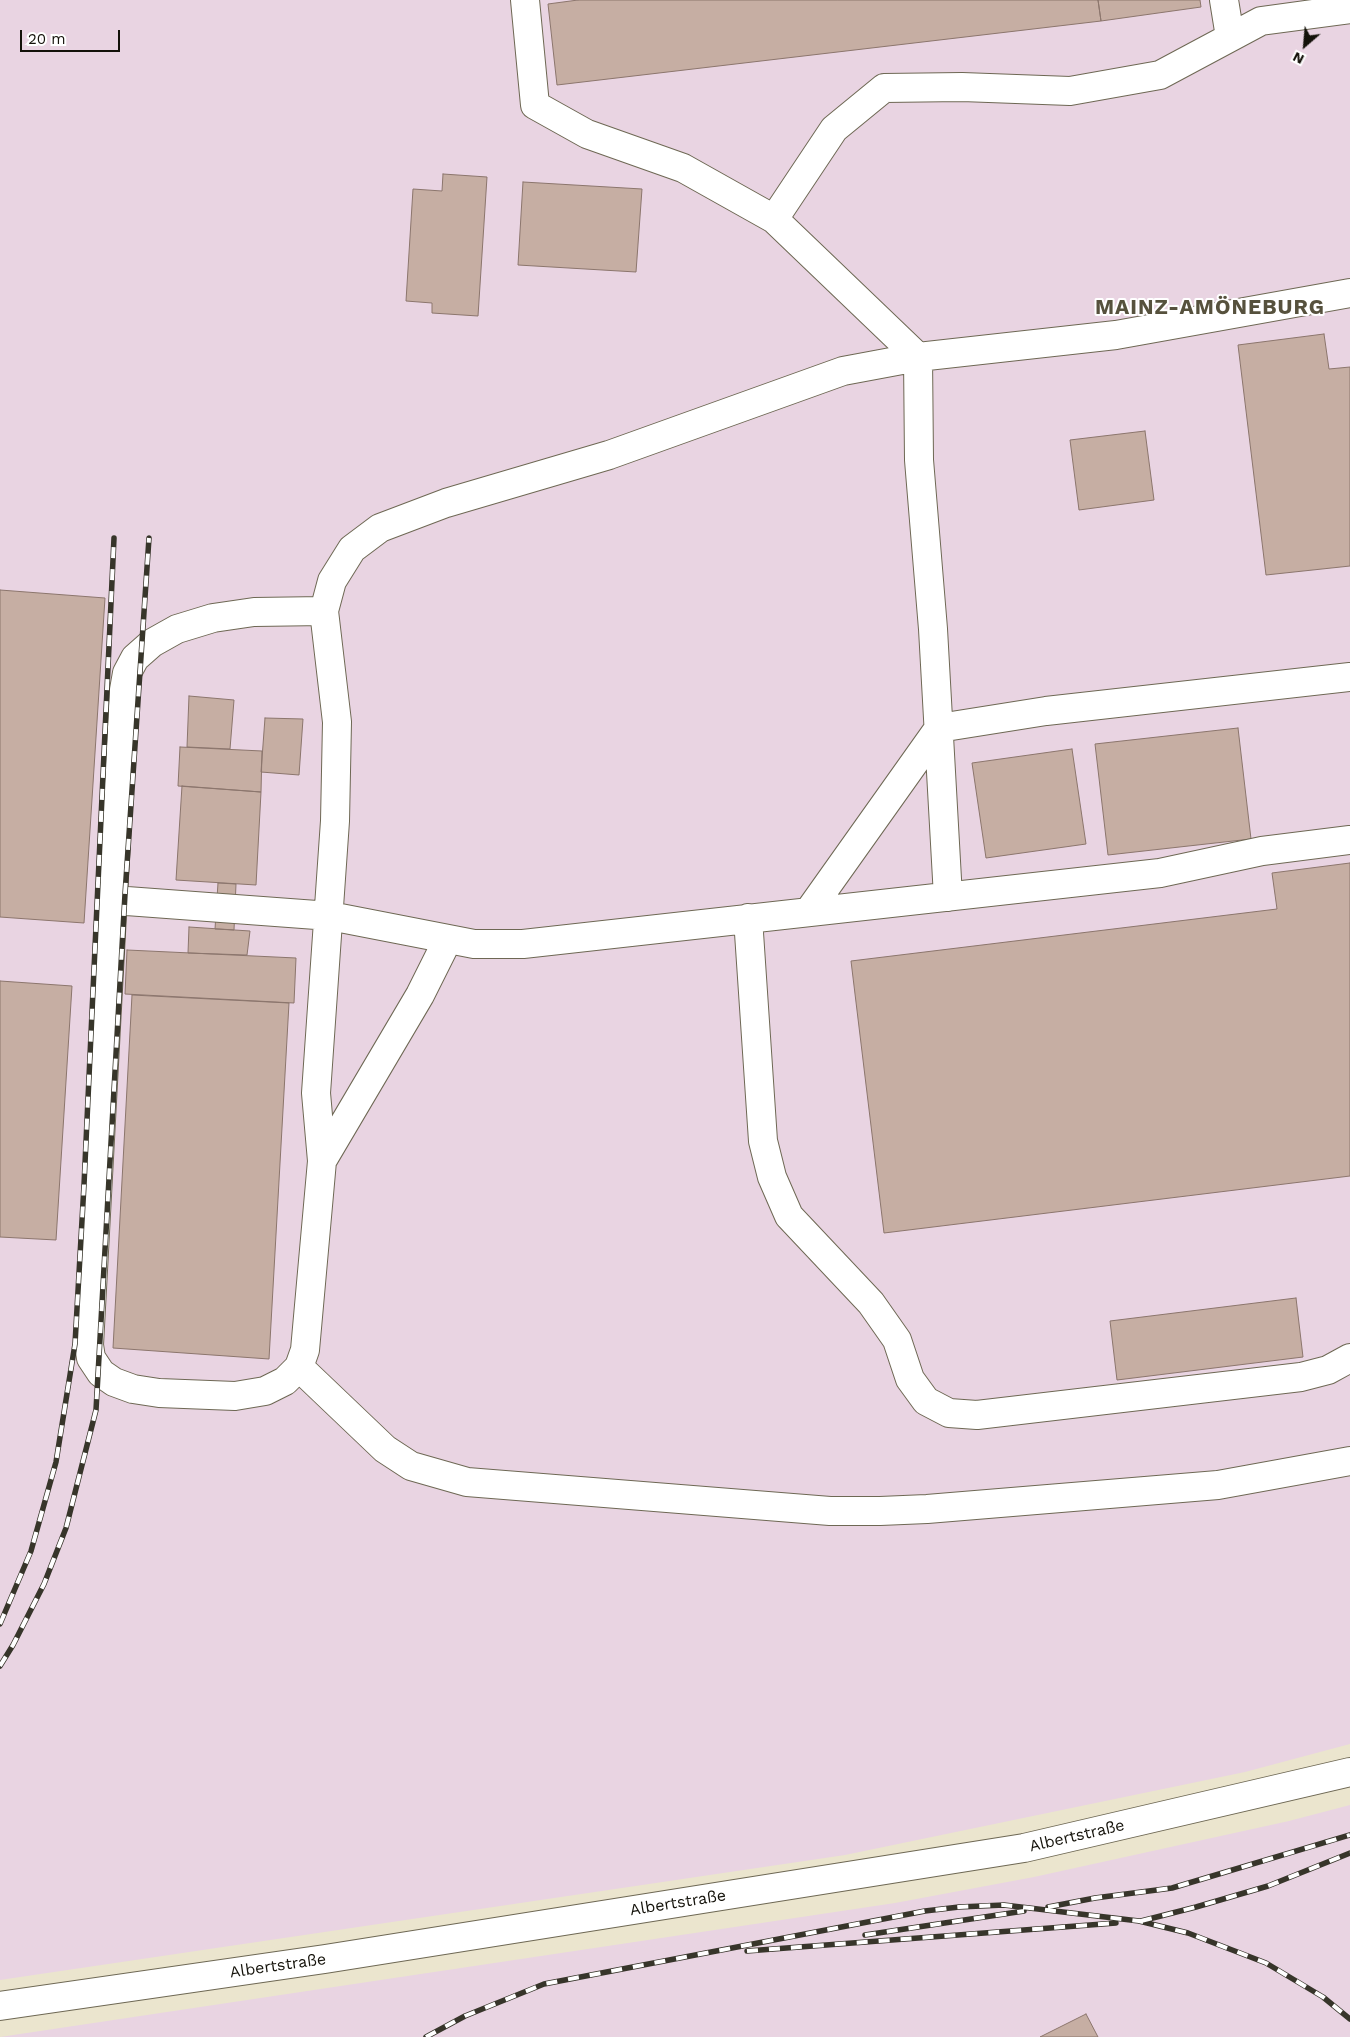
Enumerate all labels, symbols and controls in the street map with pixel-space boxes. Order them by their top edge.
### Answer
scale bar [22,20,122,52]
north arrow [1280,20,1330,70]
text: 20 m [28,30,66,48]
text: N [1290,49,1306,68]
district label: MAINZ-AMÖNEBURG [1093,295,1327,321]
street label: Albertstraße [1028,1816,1126,1856]
street label: Albertstraße [629,1886,727,1920]
street label: Albertstraße [229,1950,327,1982]

